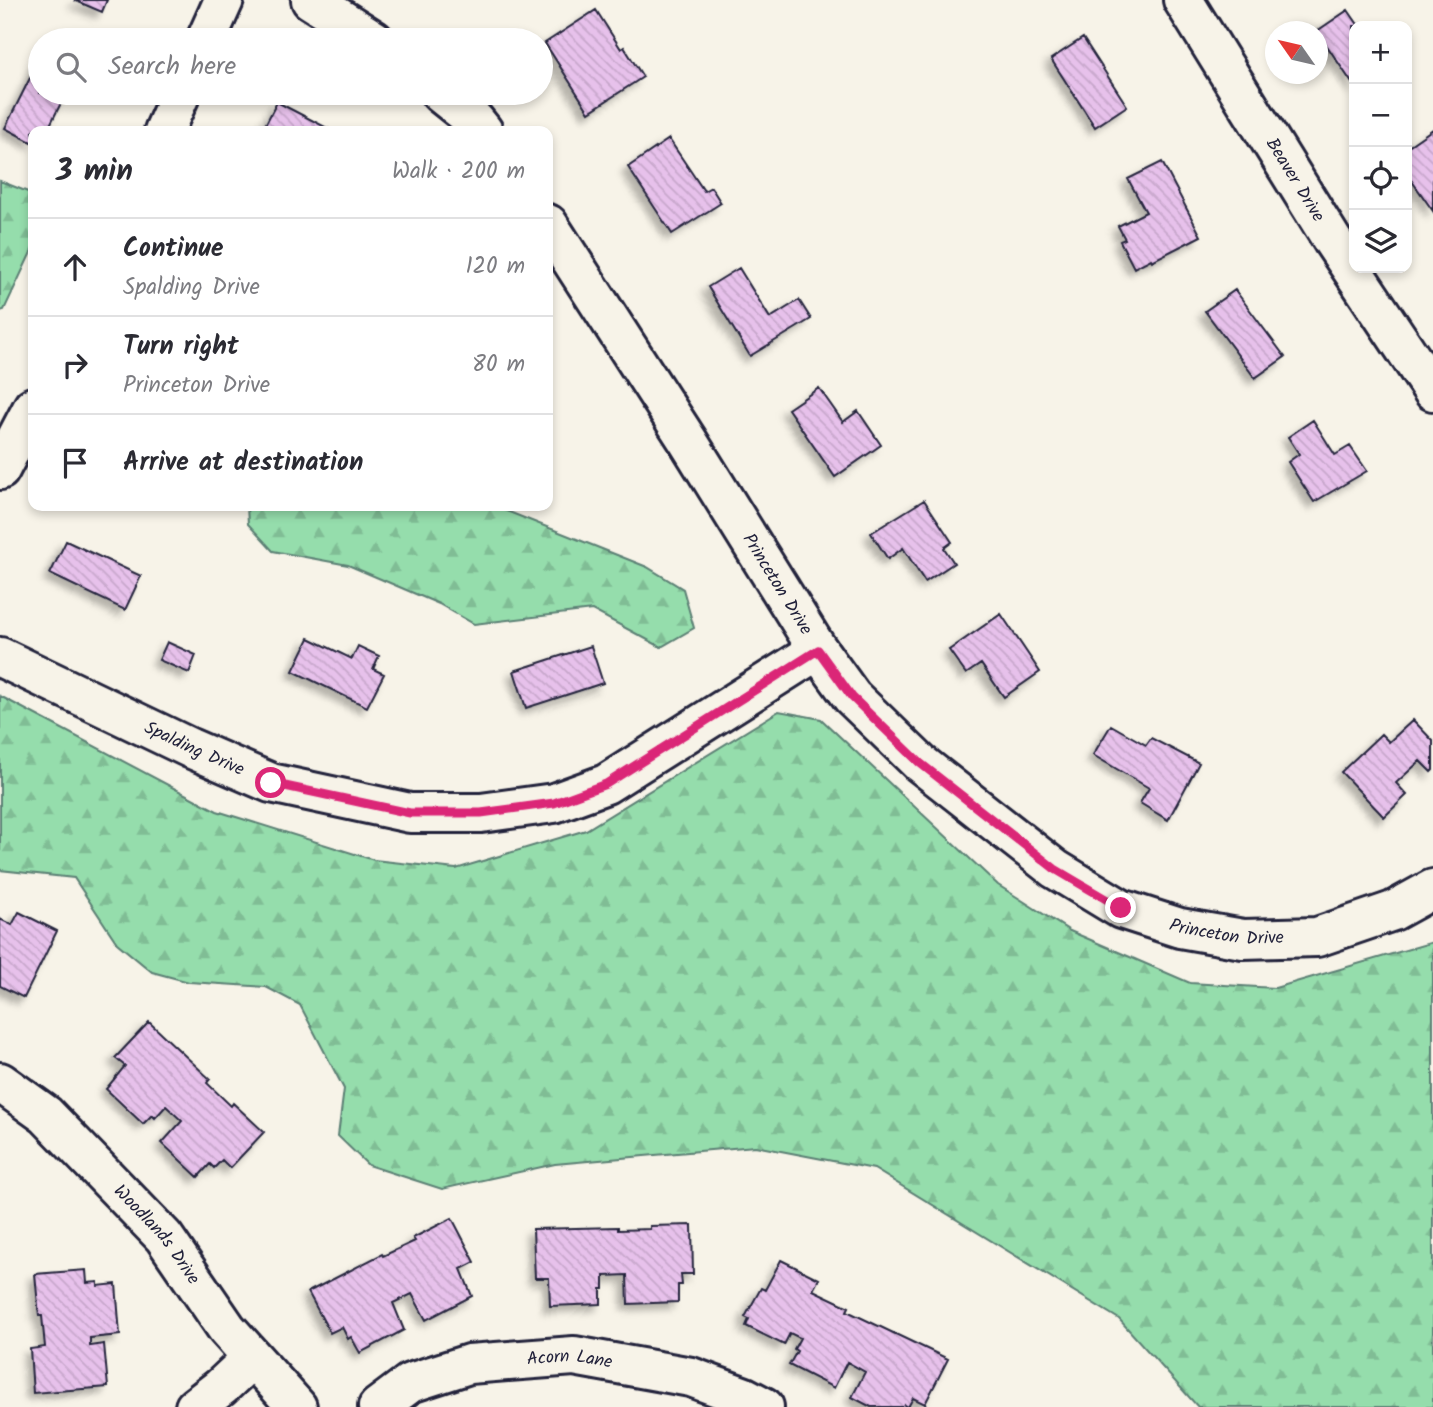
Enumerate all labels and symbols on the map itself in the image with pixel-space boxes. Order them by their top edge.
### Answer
north arrow [1265,21,1328,84]
street label: Beaver Drive [1258,132,1332,228]
street label: Princeton Drive [734,528,820,641]
street label: Spalding Drive [139,714,249,784]
route start [255,767,286,798]
route end [1105,892,1136,923]
street label: Princeton Drive [1165,911,1284,954]
street label: Woodlands Drive [106,1178,207,1291]
street label: Acorn Lane [526,1341,615,1377]

